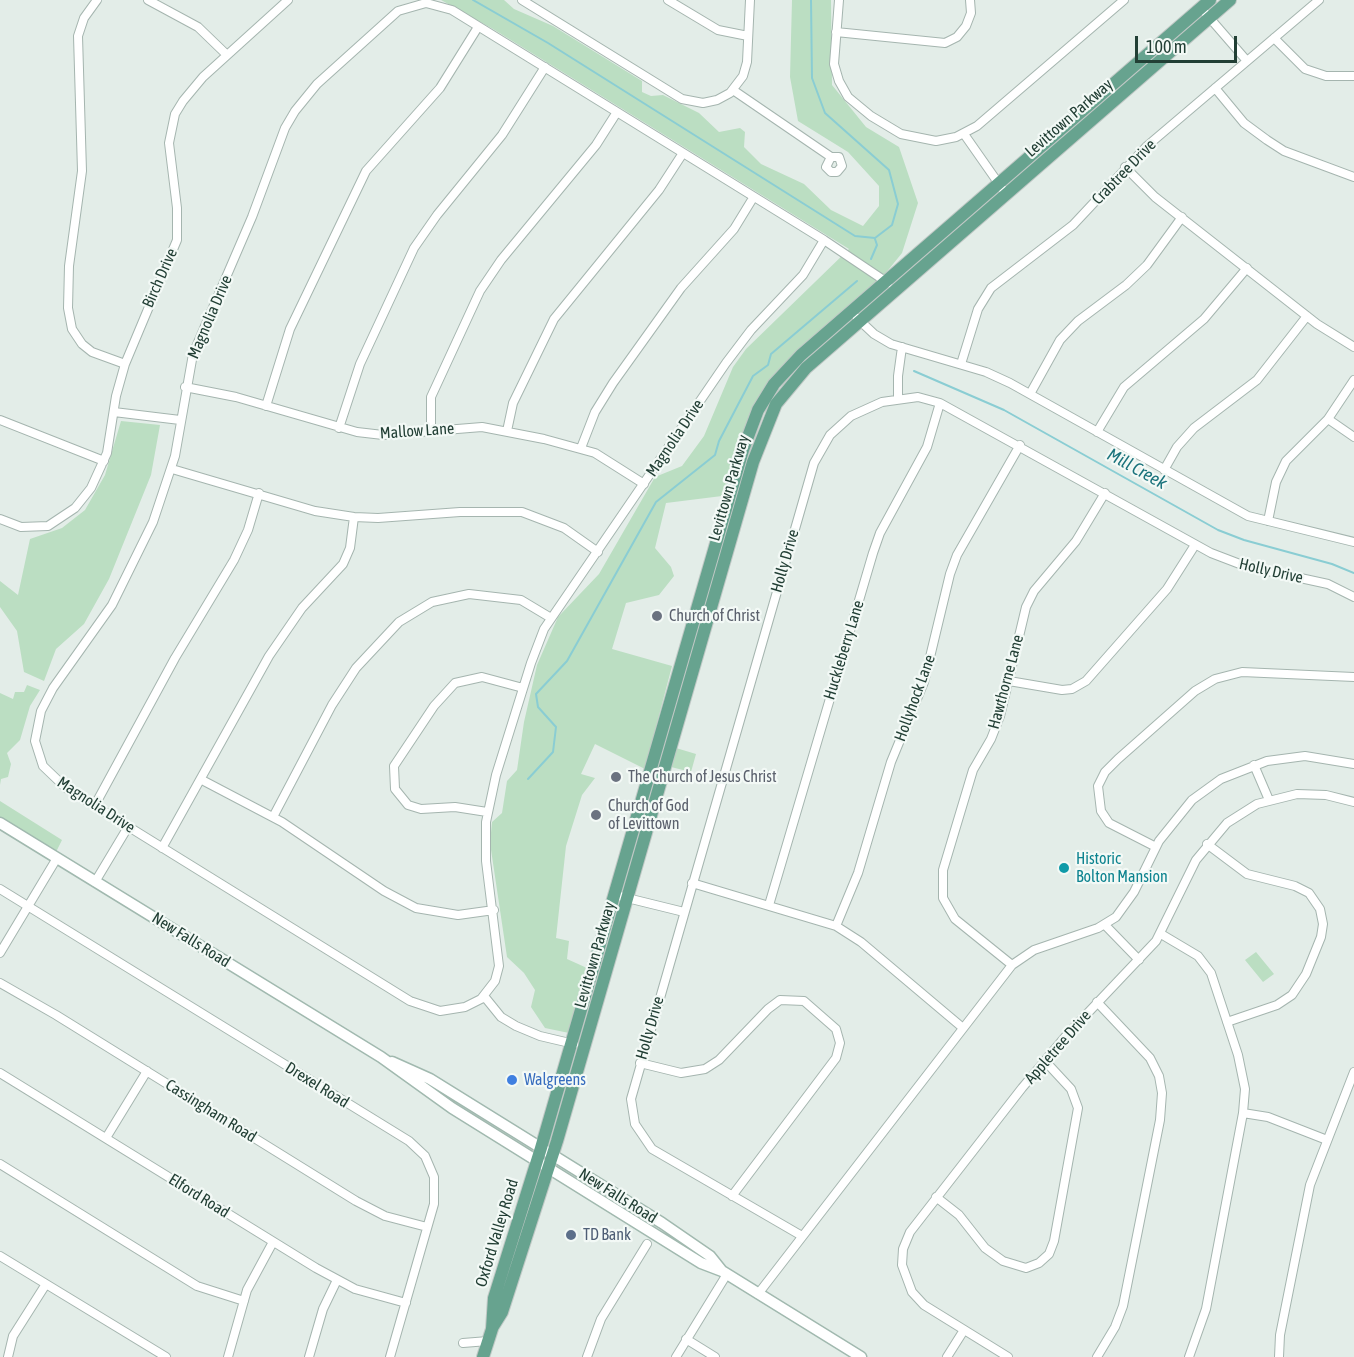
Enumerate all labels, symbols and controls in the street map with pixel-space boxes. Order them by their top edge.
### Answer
scale bar [1138,24,1240,62]
text: 100 m [1146,36,1187,57]
street label: Levittown Parkway [1021,75,1117,161]
street label: Crabtree Drive [1088,135,1160,209]
street label: Birch Drive [138,245,182,311]
street label: Magnolia Drive [184,272,236,362]
street label: Magnolia Drive [642,396,708,480]
street label: Mallow Lane [379,419,455,443]
street label: Levittown Parkway [705,433,753,543]
water label: Mill Creek [1103,444,1171,494]
street label: Holly Drive [767,527,803,595]
street label: Holly Drive [1237,554,1305,588]
street label: Huckleberry Lane [820,598,868,702]
place label: Church of Christ [669,606,760,626]
marker: Church of Christ [650,609,664,623]
street label: Hawthorne Lane [984,633,1028,731]
street label: Hollyhock Lane [890,652,940,744]
place label: The Church of Jesus Christ [628,767,777,787]
marker: The Church of Jesus Christ [609,770,623,784]
street label: Magnolia Drive [53,773,139,837]
place label: Church of God of Levittown [608,796,689,834]
marker: Church of God of Levittown [589,808,603,822]
place label: Historic Bolton Mansion [1076,849,1168,887]
marker: Historic Bolton Mansion [1057,861,1071,875]
street label: Levittown Parkway [571,900,619,1010]
street label: New Falls Road [148,908,234,972]
street label: Holly Drive [632,994,668,1062]
street label: Appletree Drive [1021,1006,1095,1088]
street label: Drexel Road [282,1058,352,1112]
place label: Walgreens [524,1070,586,1090]
marker: Walgreens [505,1073,519,1087]
street label: Cassingham Road [162,1075,260,1147]
street label: New Falls Road [575,1164,661,1228]
street label: Elford Road [165,1170,233,1222]
street label: Oxford Valley Road [471,1177,523,1289]
place label: TD Bank [583,1225,631,1245]
marker: TD Bank [564,1228,578,1242]

